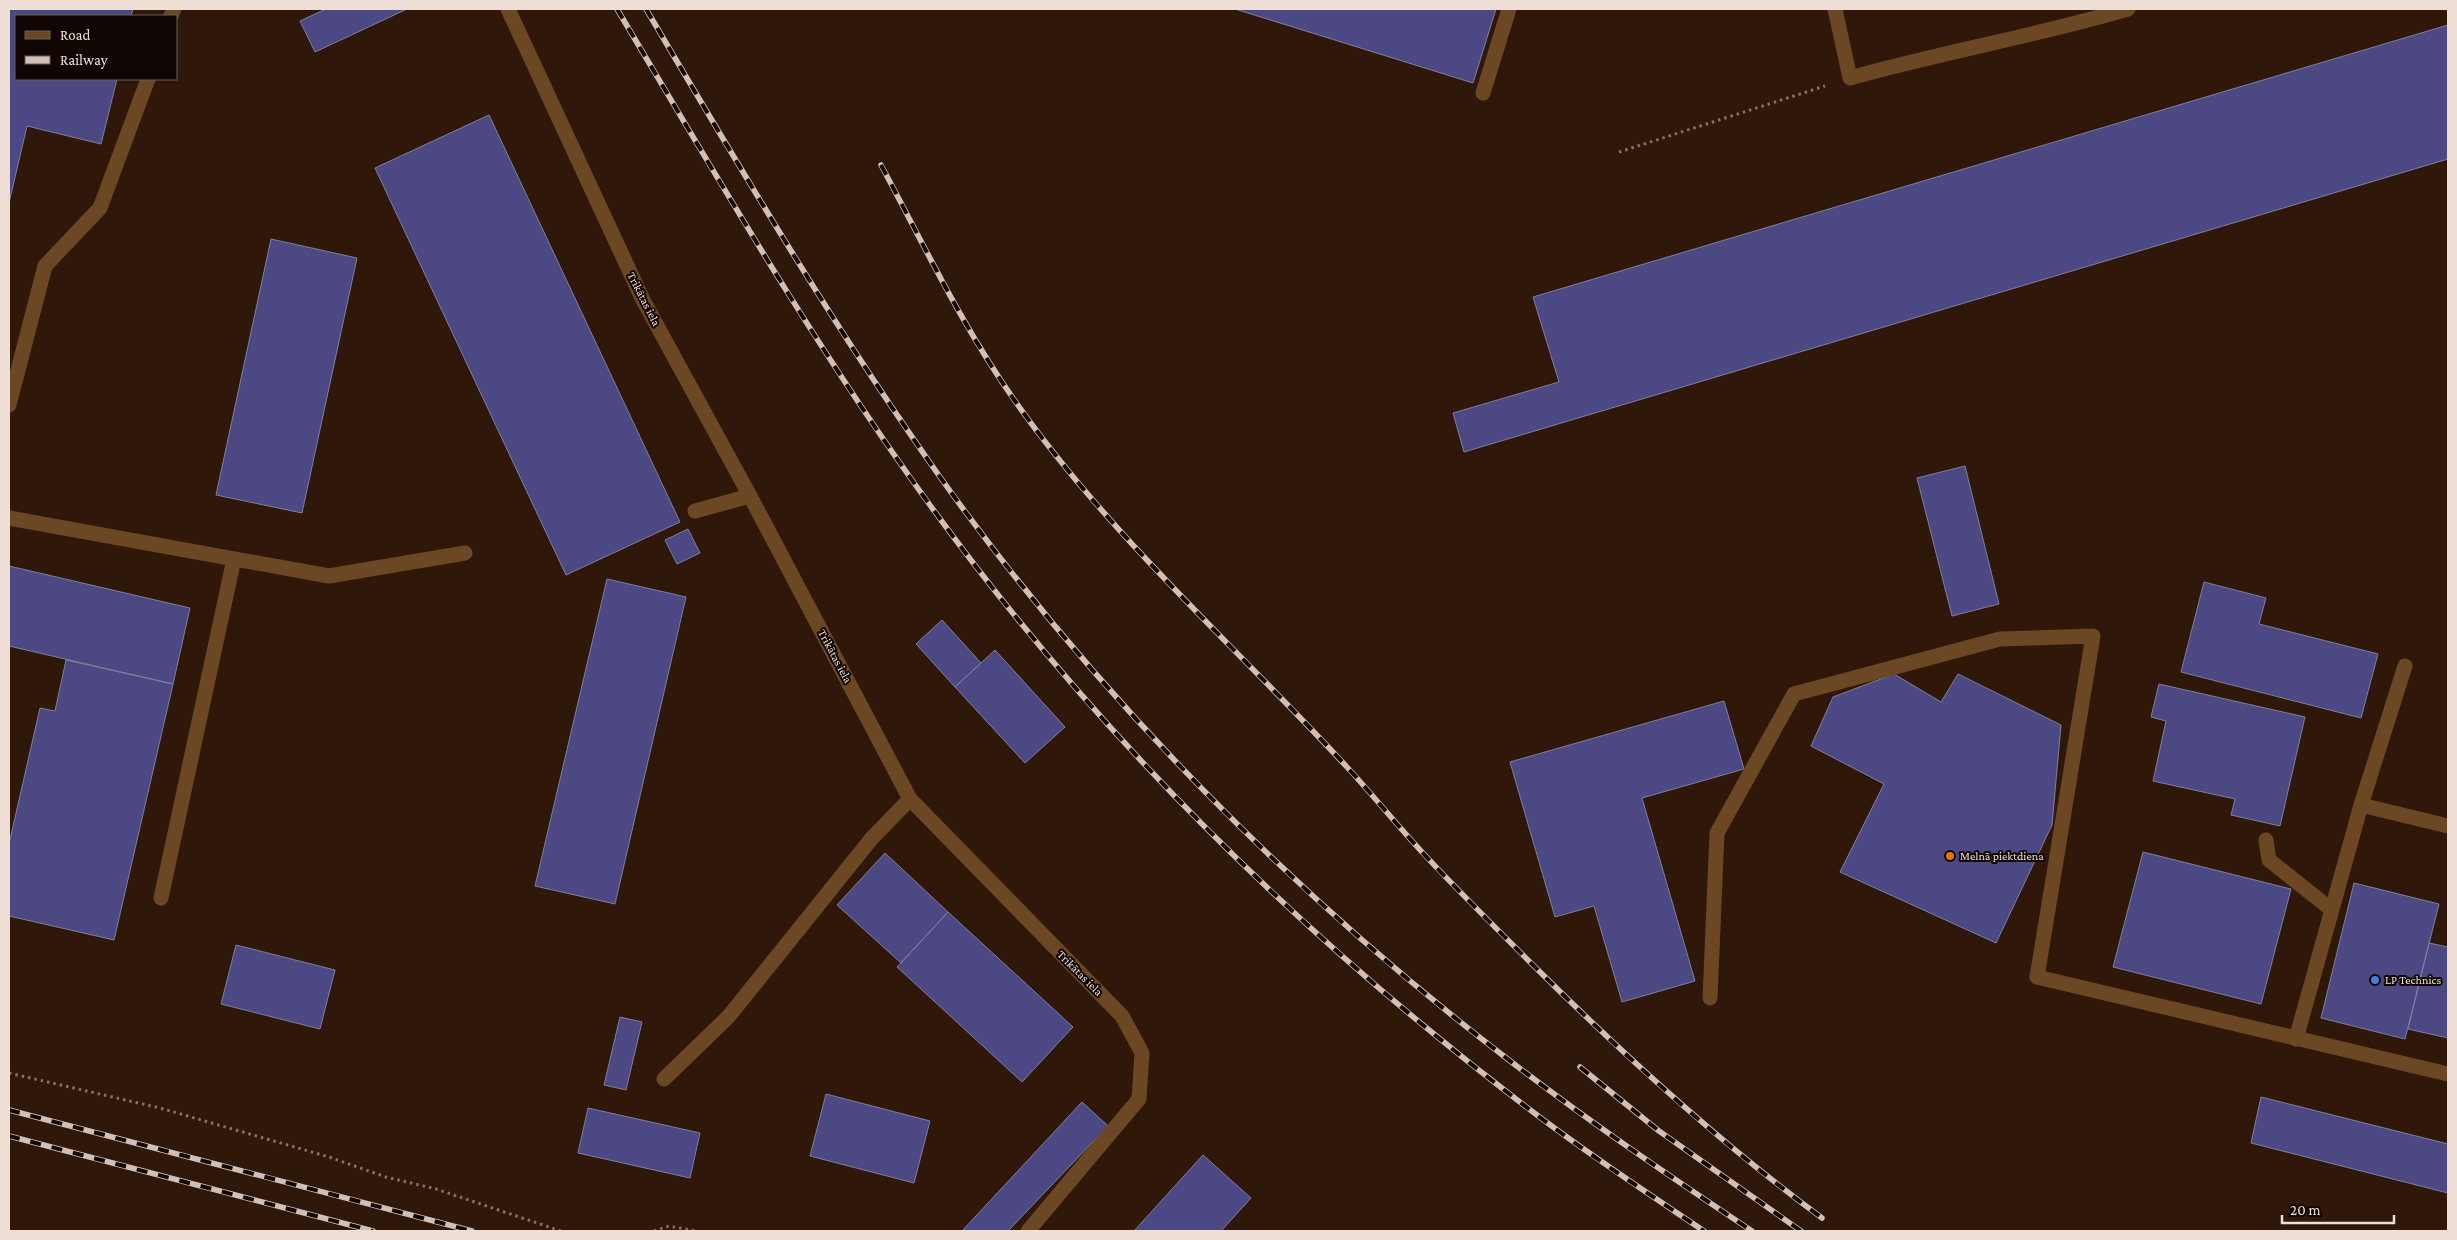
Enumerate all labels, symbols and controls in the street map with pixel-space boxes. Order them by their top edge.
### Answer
legend [15,15,178,80]
text: Road [60,27,91,43]
text: Railway [60,52,108,69]
street label: Trikātas iela [624,270,664,329]
street label: Trikātas iela [815,627,855,686]
place label: Melnā piektdiena [1960,849,2044,863]
marker: Melnā piektdiena [1944,850,1956,862]
street label: Trikātas iela [1054,947,1106,999]
place label: LP Technics [2385,973,2442,987]
marker: LP Technics [2369,974,2381,986]
scale bar [2282,1192,2394,1224]
text: 20 m [2290,1202,2321,1218]

